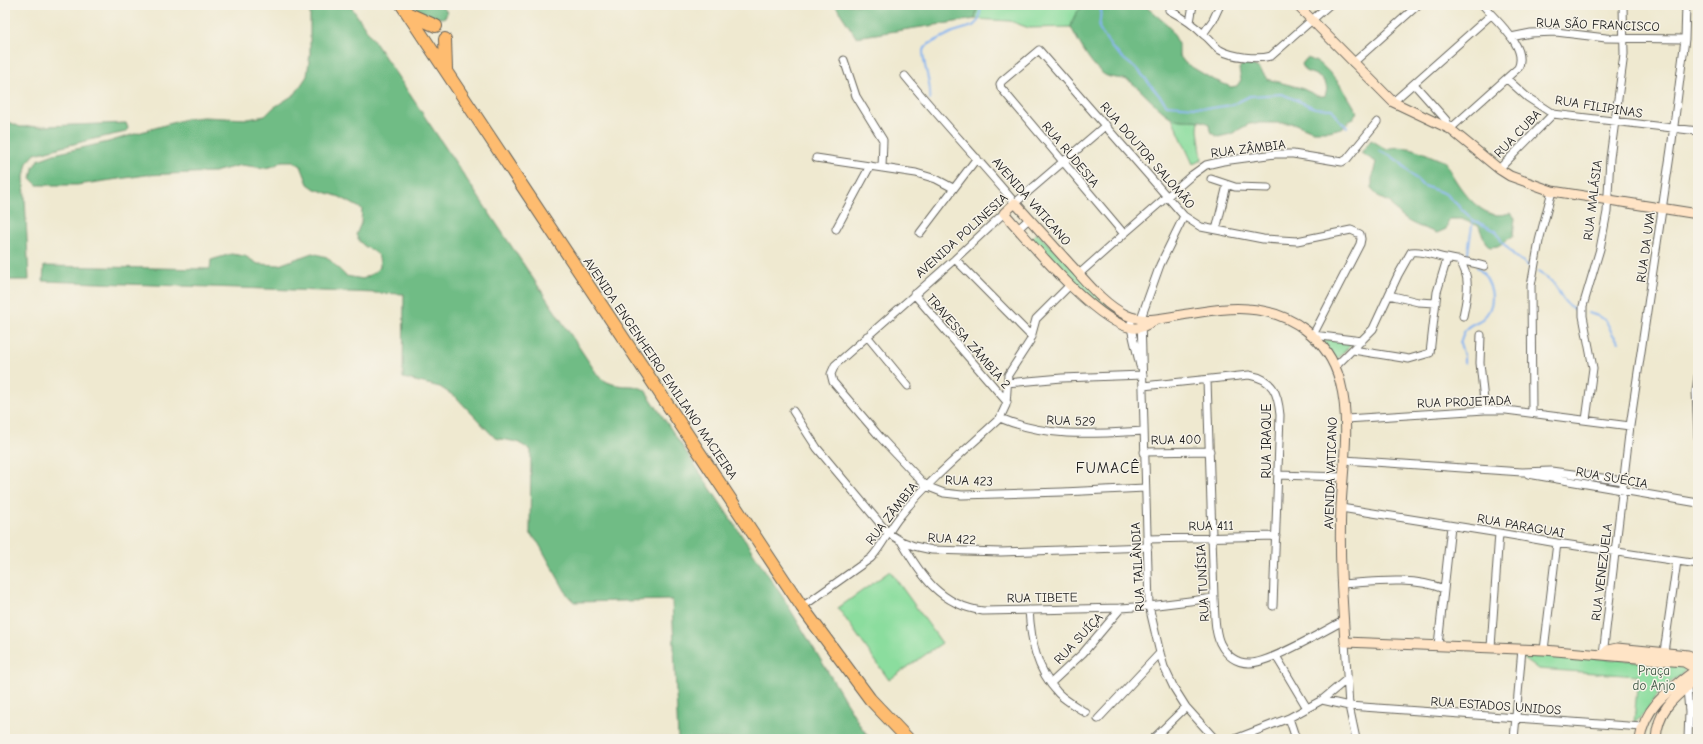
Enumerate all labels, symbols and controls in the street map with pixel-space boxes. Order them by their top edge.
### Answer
street label: RUA SÃO FRANCISCO [1536,14,1660,34]
street label: RUA FILIPINAS [1554,92,1644,121]
street label: RUA DOUTOR SALOMÃO [1097,98,1199,212]
street label: RUA CUBA [1491,106,1544,161]
street label: RUA RUDESIA [1039,118,1103,191]
street label: RUA ZÂMBIA [1210,135,1287,161]
street label: AVENIDA VATICANO [989,154,1074,249]
street label: RUA MALÁSIA [1579,159,1605,241]
street label: AVENIDA POLINESIA [912,190,1011,281]
street label: RUA DA UVA [1633,210,1658,283]
street label: AVENIDA ENGENHEIRO EMILIANO MACIEIRA [580,255,741,482]
street label: TRAVESSA ZÂMBIA 2 [923,290,1015,392]
street label: RUA PROJETADA [1417,392,1512,411]
street label: RUA IRAQUE [1259,403,1274,478]
street label: RUA 529 [1046,412,1096,429]
street label: AVENIDA VATICANO [1321,417,1340,529]
street label: RUA 400 [1151,432,1201,447]
district label: FUMACÊ [1076,458,1140,477]
street label: RUA SUÉCIA [1575,463,1650,491]
street label: RUA 423 [945,472,993,489]
street label: RUA ZÂMBIA [862,478,921,548]
street label: RUA PARAGUAI [1476,510,1566,541]
street label: RUA 411 [1188,518,1234,533]
street label: RUA TAILÂNDIA [1127,521,1147,612]
street label: RUA VENEZUELA [1588,522,1615,622]
street label: RUA 422 [927,530,977,547]
street label: RUA TUNÍSIA [1192,543,1212,622]
street label: RUA TIBETE [1006,589,1078,606]
street label: RUA SUÍÇA [1050,609,1106,667]
park label: Praça do Anjo [1633,663,1676,693]
street label: RUA ESTADOS UNIDOS [1430,693,1562,718]

